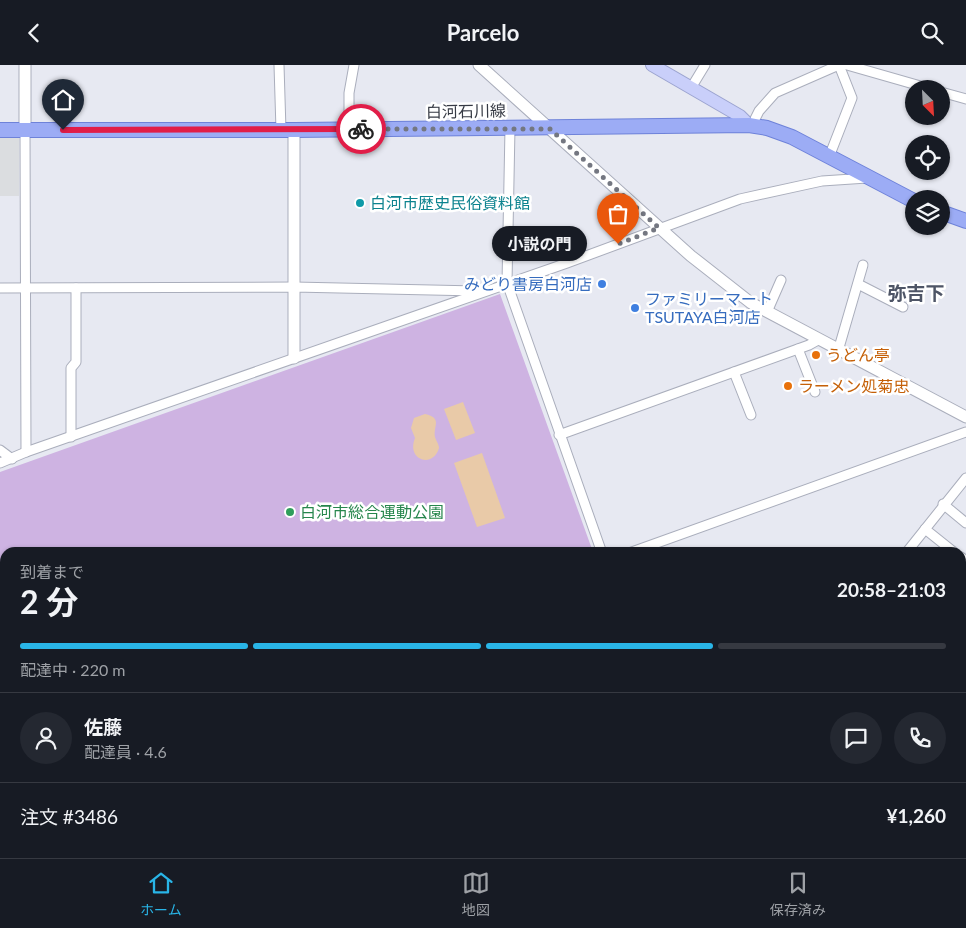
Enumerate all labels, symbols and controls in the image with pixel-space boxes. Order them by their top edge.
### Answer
icon: back [20,19,48,47]
text: Parcelo [447,19,519,46]
icon: search [918,19,946,47]
pin [42,79,84,130]
north arrow [905,80,950,125]
map controls [905,80,950,235]
icon: home [49,86,77,114]
street label: 白河石川線 [426,100,506,121]
courier [336,104,386,154]
icon: bike [347,115,375,143]
button: locate [905,135,950,180]
button: layers [905,190,950,235]
place label: 白河市歴史民俗資料館 [370,193,530,212]
pin [597,193,639,244]
marker: 白河市歴史民俗資料館 [354,197,366,209]
icon: bag [604,200,632,228]
callout: 小説の門 [493,227,588,261]
text: 小説の門 [507,234,572,253]
place label: みどり書房白河店 [464,274,592,293]
marker: みどり書房白河店 [596,278,608,290]
district label: 弥吉下 [887,281,945,304]
place label: ファミリーマート TSUTAYA白河店 [645,289,773,326]
marker: ファミリーマート TSUTAYA白河店 [629,302,641,314]
place label: うどん亭 [826,345,890,364]
marker: うどん亭 [810,349,822,361]
place label: ラーメン処菊忠 [798,376,909,395]
marker: ラーメン処菊忠 [782,380,794,392]
place label: 白河市総合運動公園 [300,502,444,521]
marker: 白河市総合運動公園 [284,506,296,518]
text: 到着まで [20,562,84,581]
text: 20:58–21:03 [837,578,946,601]
text: 2 分 [20,582,78,621]
text: 配達中 · 220 m [20,660,125,679]
button: person [20,712,72,764]
button: chat [830,712,882,764]
button: phone [894,712,946,764]
text: 佐藤 [84,715,122,738]
text: 配達員 · 4.6 [84,742,167,761]
text: ¥1,260 [886,804,946,827]
text: 注文 #3486 [20,805,118,828]
tab: ホーム [140,869,182,919]
tab: 地図 [462,869,490,919]
tab: 保存済み [770,869,826,919]

